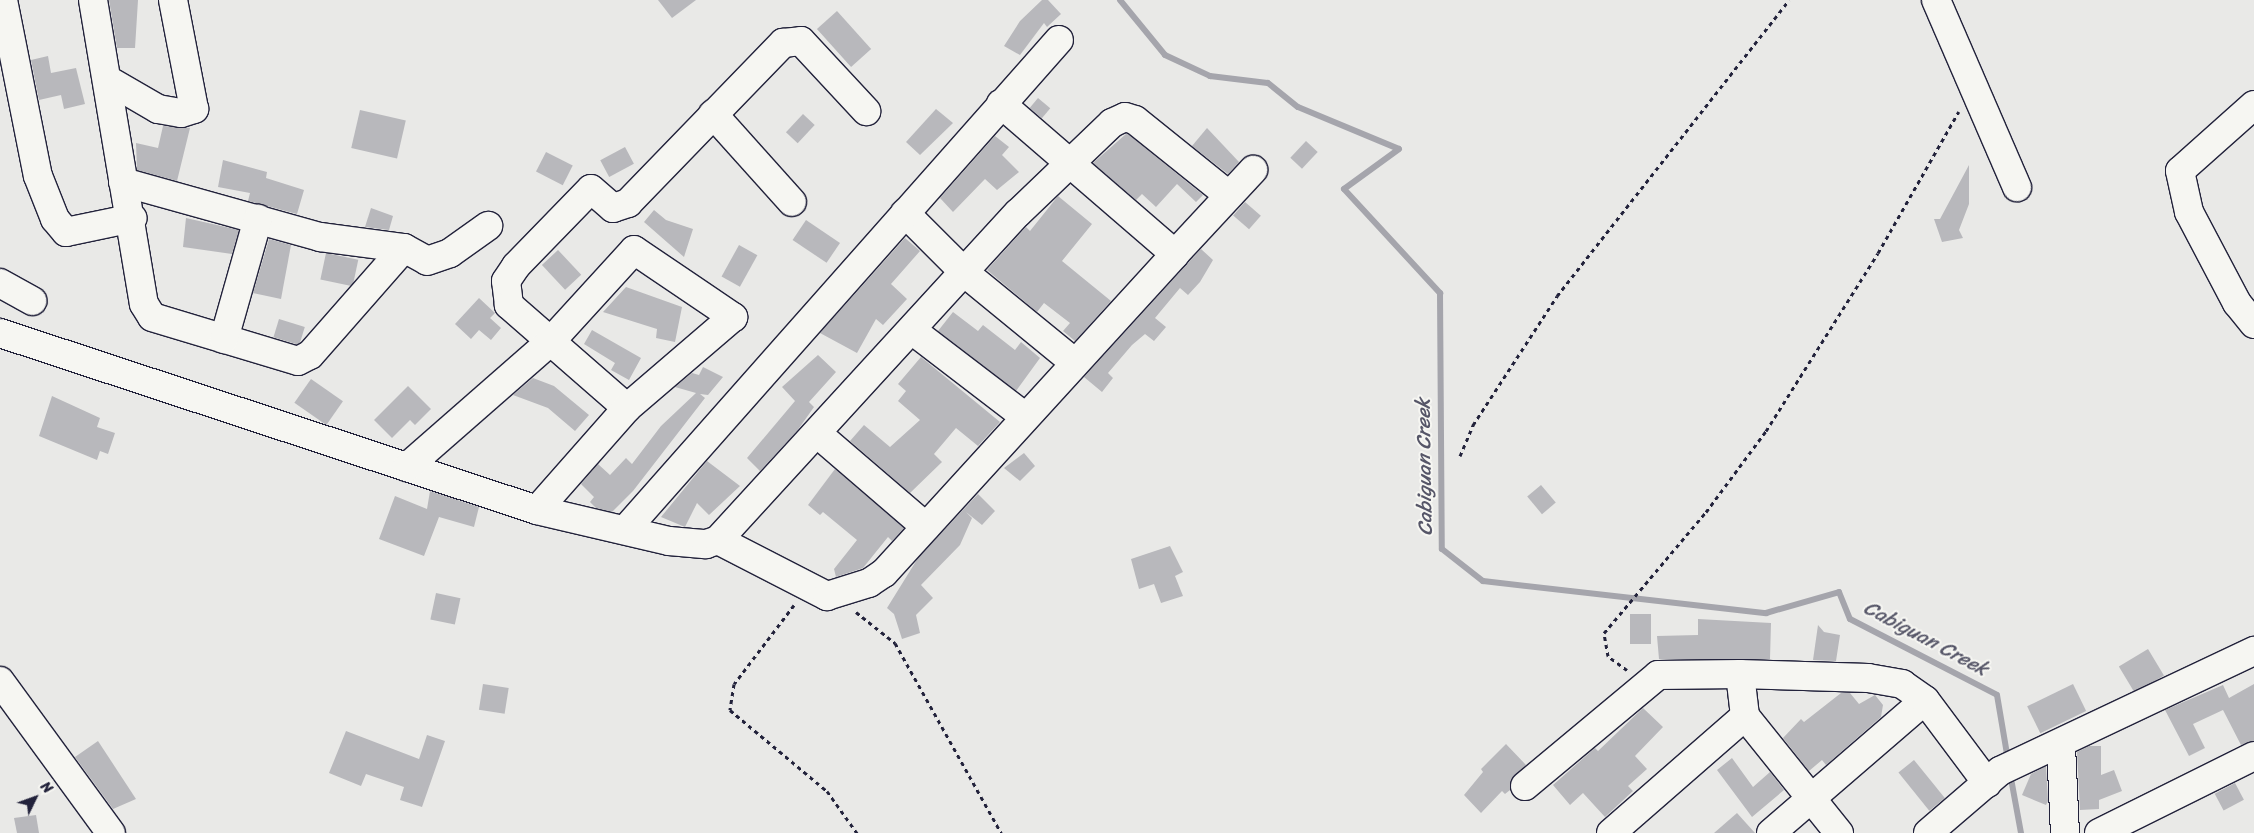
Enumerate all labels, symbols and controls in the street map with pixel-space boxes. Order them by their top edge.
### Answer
water label: Cabiguan Creek [1411,398,1437,536]
water label: Cabiguan Creek [1860,595,1992,681]
north arrow [10,773,60,823]
text: N [34,776,59,800]

